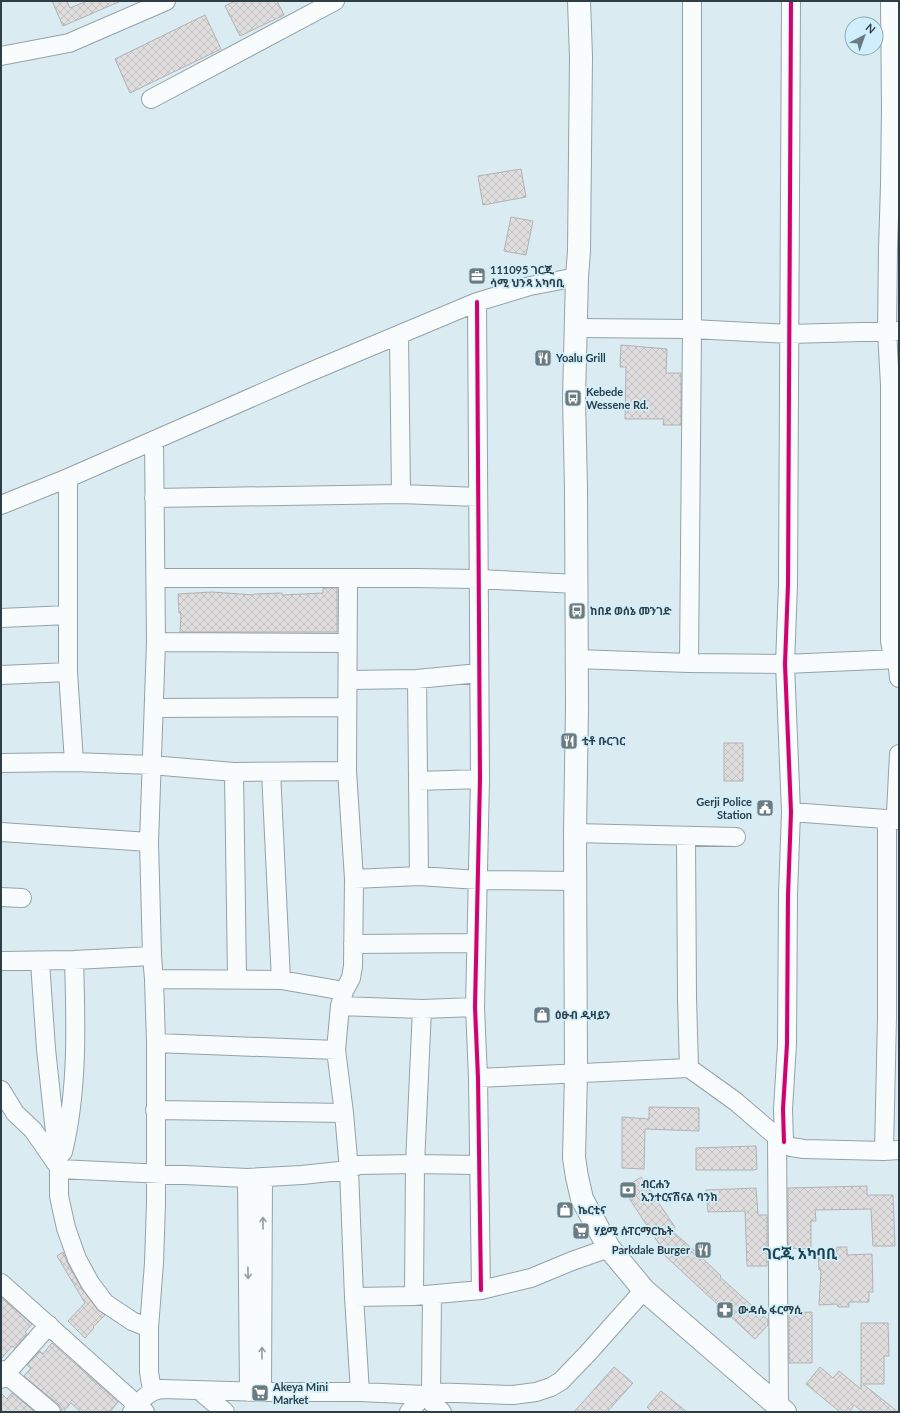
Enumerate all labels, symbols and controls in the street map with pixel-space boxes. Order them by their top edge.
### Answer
north arrow [844,16,884,56]
text: N [863,20,878,36]
place label: 111095 ገርጂ ሳሚ ህንጻ አካባቢ [490,263,565,289]
office icon: 111095 ገርጂ ሳሚ ህንጻ አካባቢ [467,266,487,286]
restaurant icon: Yoalu Grill [533,348,553,368]
place label: Yoalu Grill [555,351,606,364]
place label: Kebede Wessene Rd. [586,385,649,411]
bus stop icon: Kebede Wessene Rd. [563,388,583,408]
bus stop icon: ከበደ ወሰኔ መንገድ [567,601,587,621]
place label: ከበደ ወሰኔ መንገድ [590,604,672,617]
restaurant icon: ቲቶ ቡርገር [559,731,579,751]
place label: ቲቶ ቡርገር [582,734,625,747]
place label: Gerji Police Station [696,795,752,821]
public building icon: Gerji Police Station [755,798,775,818]
shop icon: ዕፁብ ዲዛይን [532,1005,552,1025]
place label: ዕፁብ ዲዛይን [555,1008,611,1021]
place label: ብርሐን ኢንተርናሽናል ባንክ [641,1177,718,1203]
bank icon: ብርሐን ኢንተርናሽናል ባንክ [618,1180,638,1200]
shop icon: ኬርቲና [555,1200,575,1220]
place label: ኬርቲና [578,1203,607,1216]
one-way arrow [259,1217,267,1230]
supermarket icon: ሃይሚ ሱፐርማርኬት [571,1221,591,1241]
place label: ሃይሚ ሱፐርማርኬት [594,1224,674,1237]
restaurant icon: Parkdale Burger [693,1240,713,1260]
place label: Parkdale Burger [612,1243,691,1256]
district label: ገርጂ አካባቢ [763,1244,838,1262]
one-way arrow [244,1266,252,1279]
pharmacy icon: ውዳሴ ፋርማሲ [715,1300,735,1320]
place label: ውዳሴ ፋርማሲ [738,1303,803,1316]
one-way arrow [258,1347,266,1360]
place label: Akeya Mini Market [272,1380,328,1406]
supermarket icon: Akeya Mini Market [250,1383,270,1403]

